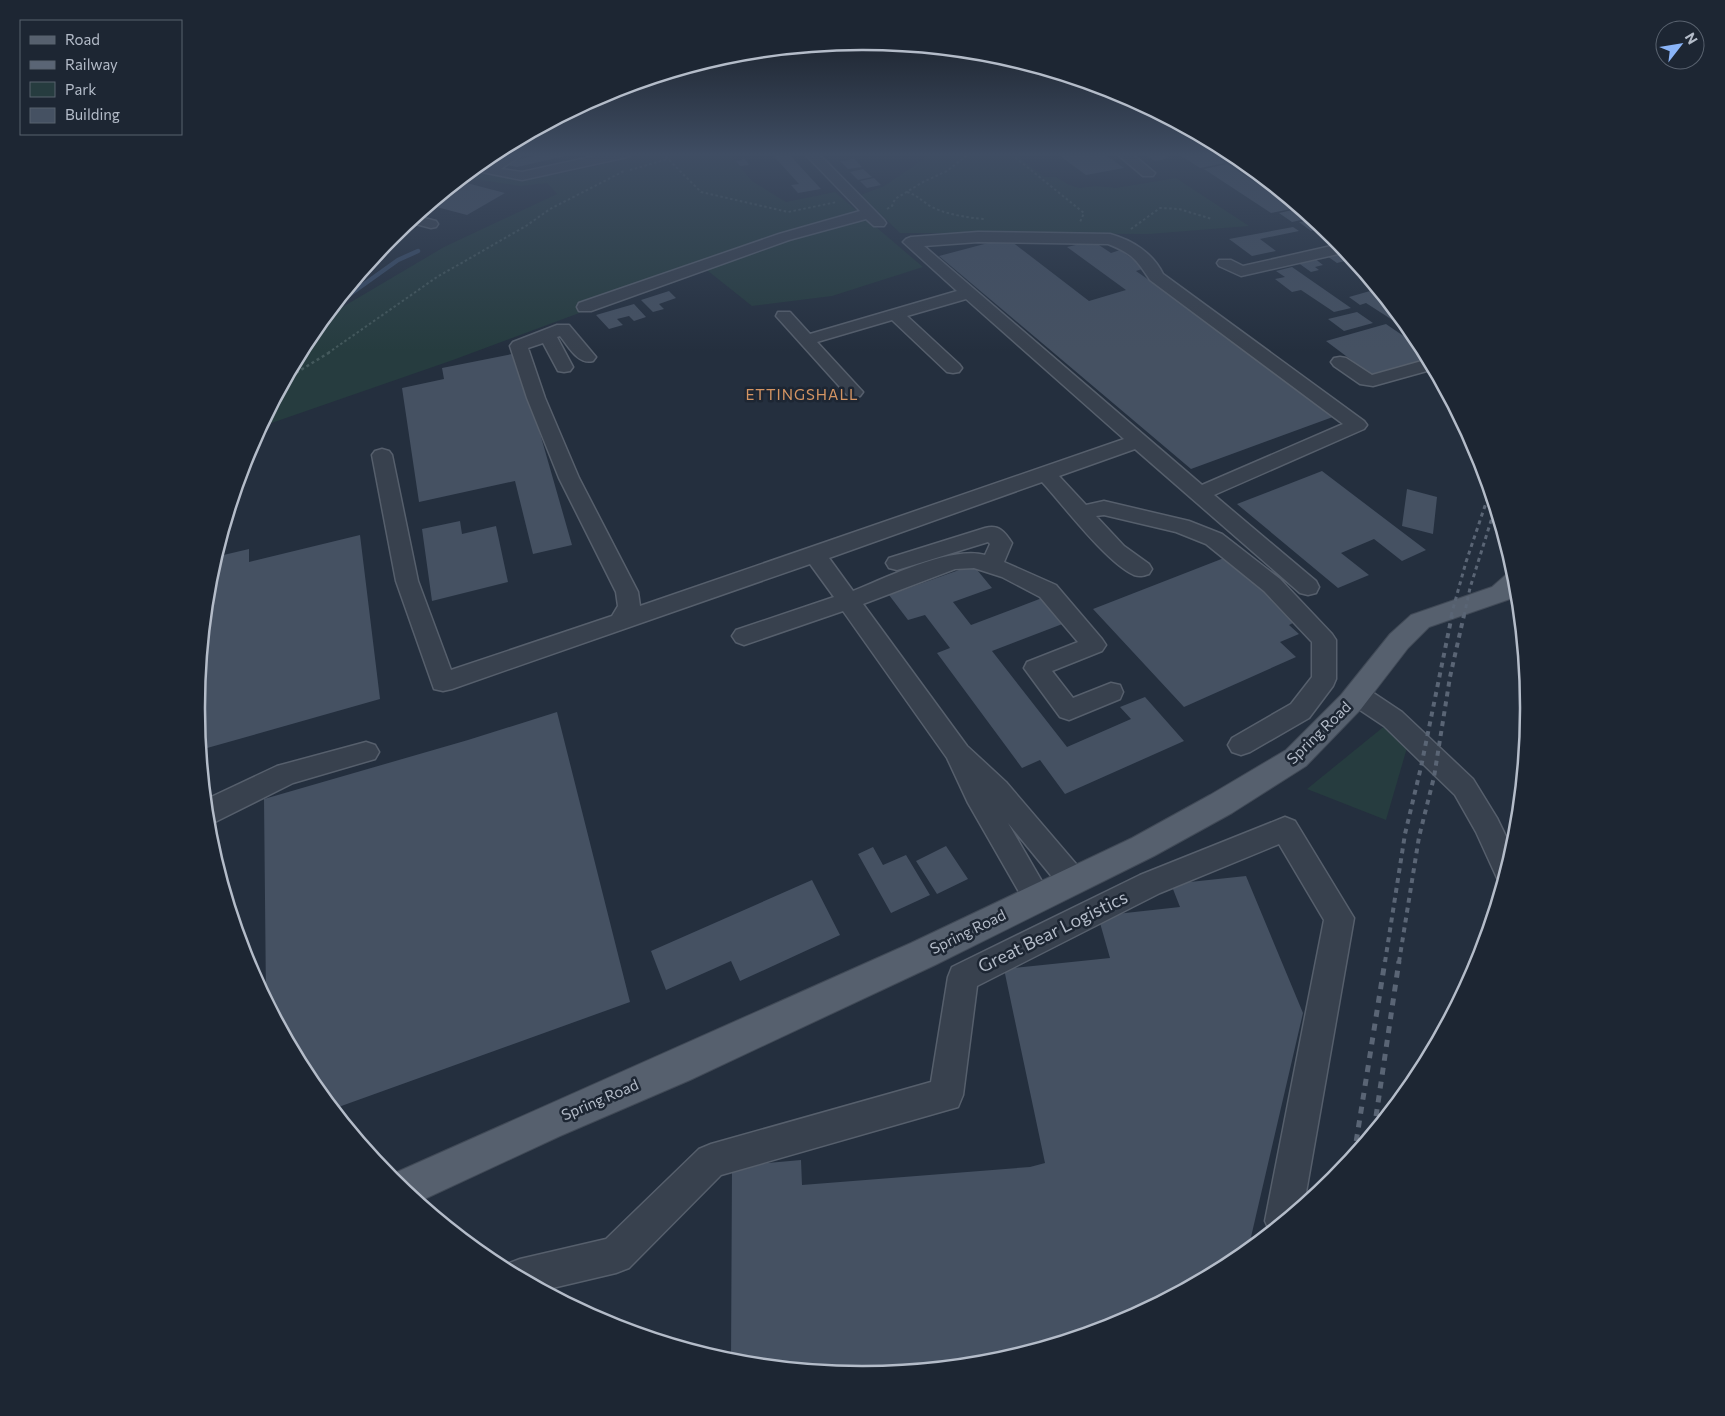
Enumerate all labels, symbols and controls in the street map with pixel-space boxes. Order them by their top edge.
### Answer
legend [20,20,182,135]
north arrow [1655,20,1705,70]
text: N [1682,29,1702,47]
text: Road [65,30,100,48]
text: Railway [65,55,118,73]
text: Park [65,80,96,98]
text: Building [65,105,120,123]
district label: ETTINGSHALL [745,385,859,403]
street label: Spring Road [1283,697,1354,767]
street label: Great Bear Logistics [974,885,1131,977]
street label: Spring Road [927,905,1008,957]
street label: Spring Road [558,1075,641,1123]

